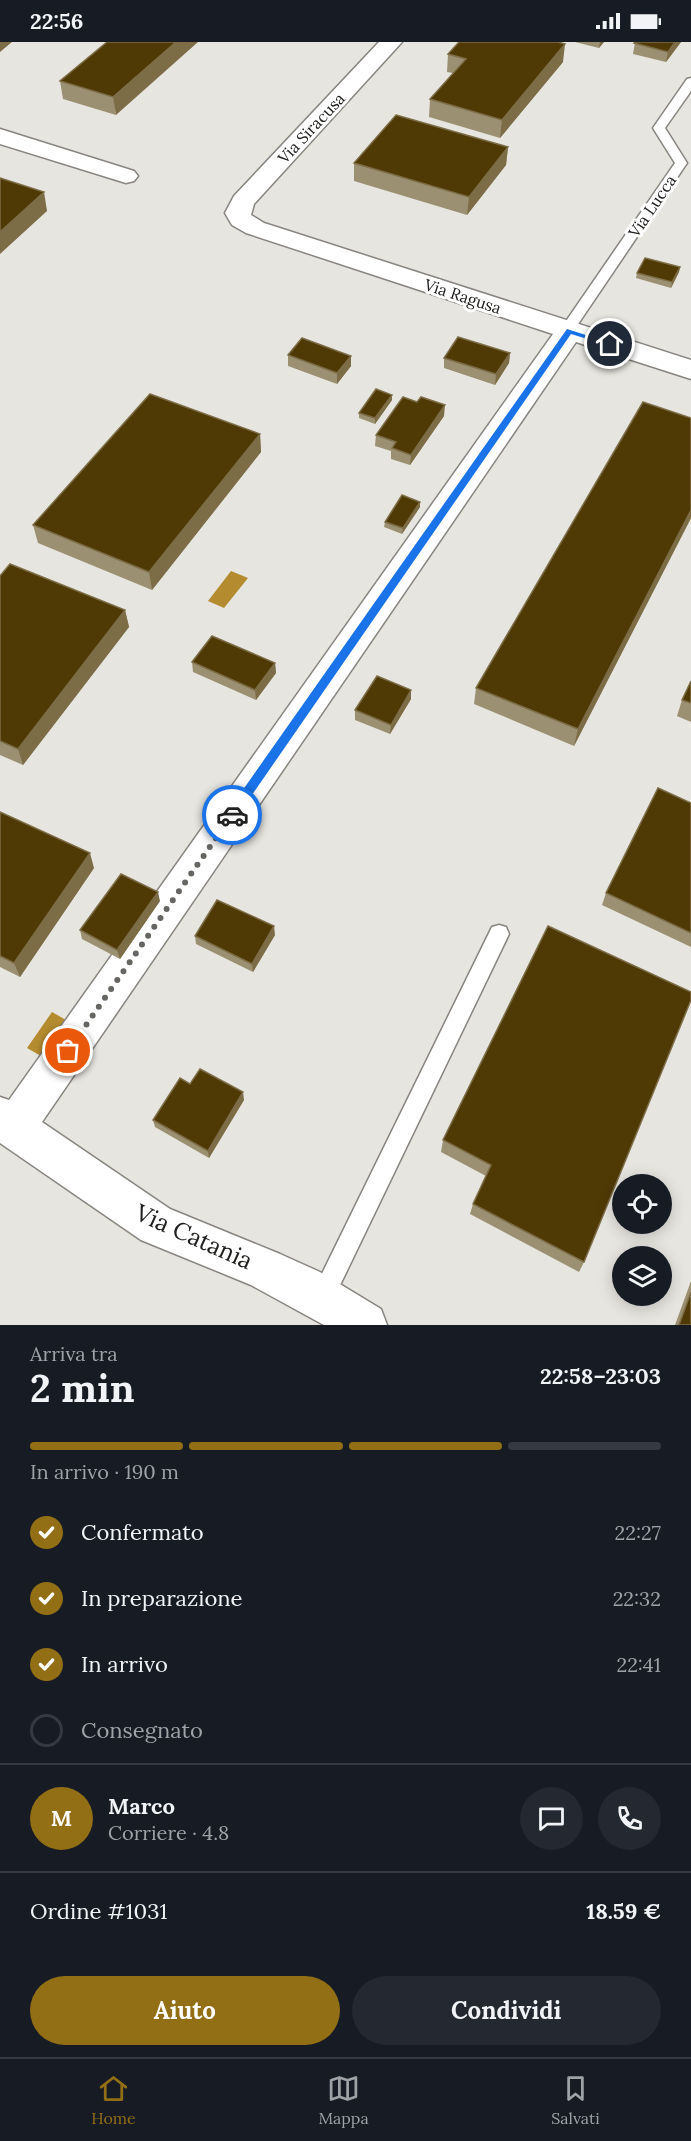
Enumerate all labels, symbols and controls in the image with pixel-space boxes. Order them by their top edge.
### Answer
text: 22:56 [30,7,83,35]
street label: Via Siracusa [273,88,349,168]
street label: Via Lucca [623,171,680,242]
street label: Via Ragusa [421,274,504,318]
pin [584,318,635,369]
icon: home [593,327,626,360]
courier [202,785,262,845]
icon: car [216,799,249,832]
pin [42,1025,93,1076]
icon: bag [51,1034,84,1067]
map controls [612,1174,672,1306]
button: locate [612,1174,672,1234]
street label: Via Catania [130,1197,258,1276]
button: layers [612,1246,672,1306]
text: Arriva tra [30,1341,118,1366]
text: 22:58–23:03 [540,1362,661,1390]
text: 2 min [30,1363,135,1413]
text: In arrivo · 190 m [30,1459,179,1484]
icon: check [30,1516,63,1549]
text: Confermato [81,1518,204,1546]
text: 22:27 [615,1520,661,1545]
icon: check [30,1582,63,1615]
text: In preparazione [81,1584,243,1612]
text: 22:32 [613,1586,661,1611]
icon: check [30,1648,63,1681]
text: In arrivo [81,1650,168,1678]
text: 22:41 [616,1652,661,1677]
text: Consegnato [81,1716,203,1744]
button: chat [520,1787,583,1850]
button: phone [598,1787,661,1850]
text: Marco [108,1792,175,1820]
text: M [51,1804,72,1832]
text: Corriere · 4.8 [108,1820,229,1845]
text: Ordine #1031 [30,1897,167,1925]
text: 18.59 € [586,1897,661,1925]
button: Aiuto [30,1976,340,2045]
button: Condividi [352,1976,661,2045]
tab: Home [91,2072,136,2128]
tab: Mappa [318,2072,369,2128]
tab: Salvati [551,2072,600,2128]

